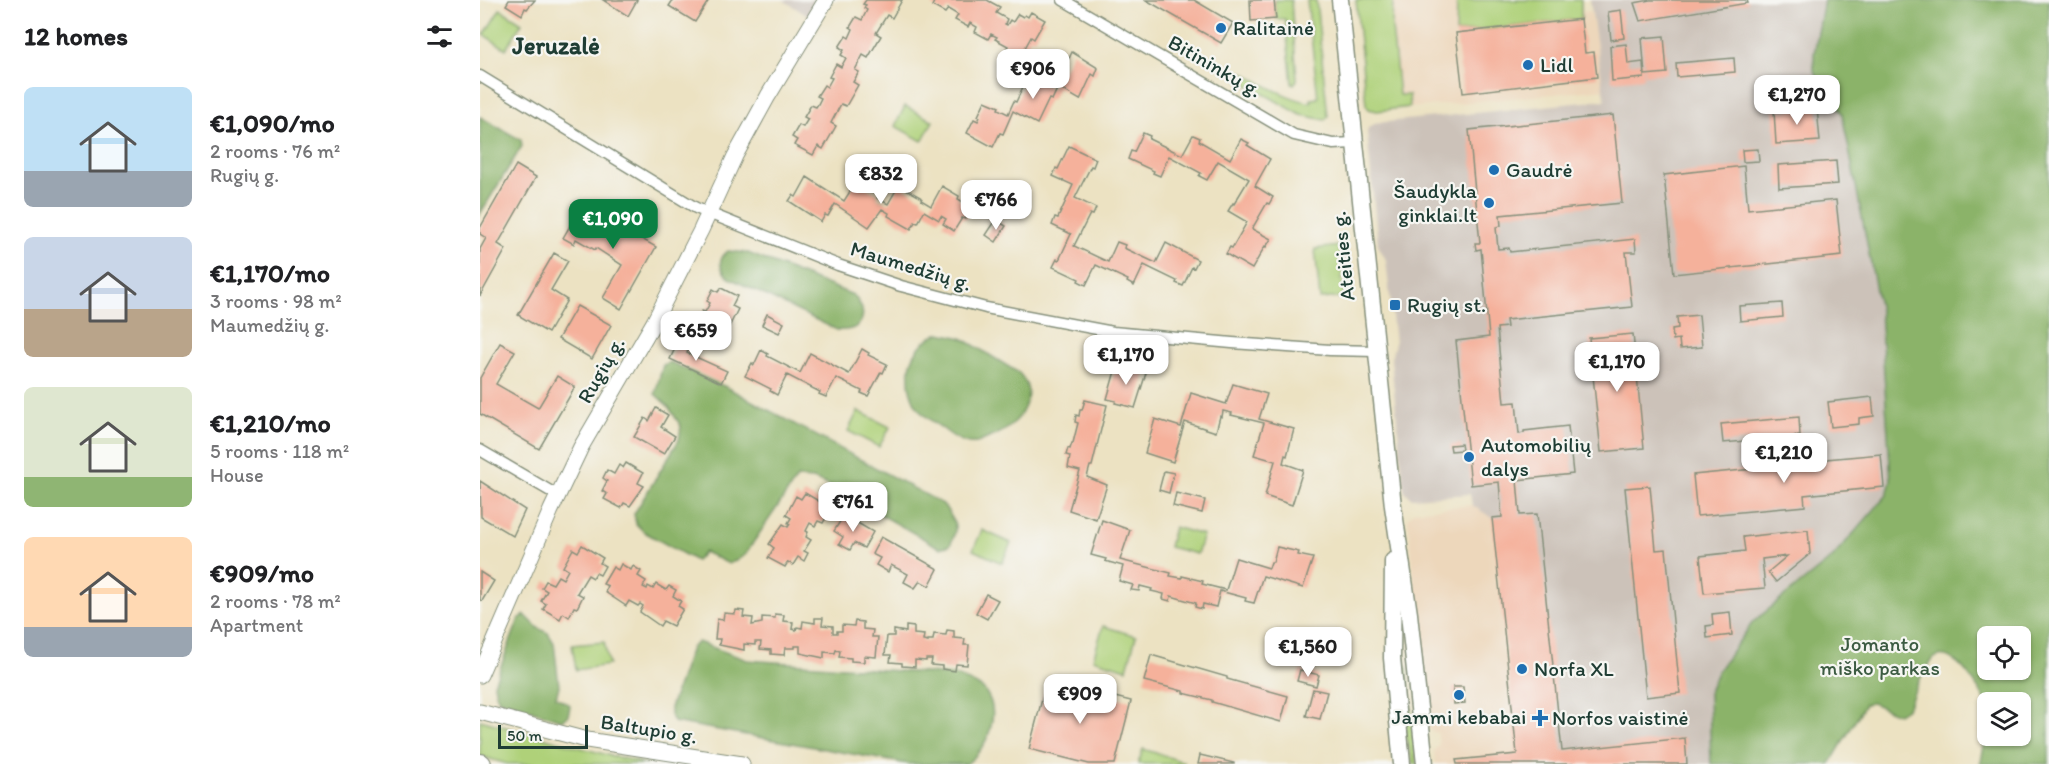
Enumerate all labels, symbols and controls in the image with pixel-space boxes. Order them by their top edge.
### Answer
place label: Ralitainė [1233,15,1314,40]
text: 12 homes [24,20,128,52]
icon: filters [423,20,456,53]
marker: Ralitainė [1214,21,1228,35]
street label: Bitininkų g. [1164,29,1266,102]
district label: Jeruzalė [511,31,600,60]
pin: €906 [997,49,1069,100]
place label: Lidl [1540,52,1574,77]
text: €906 [1011,56,1055,80]
marker: Lidl [1521,58,1535,72]
pin: €1,270 [1748,75,1846,126]
text: €1,270 [1768,82,1826,106]
text: €1,090/mo [210,107,335,139]
icon: home [72,111,144,183]
text: 2 rooms · 76 m² [210,139,340,163]
pin: €832 [845,154,917,205]
place label: Gaudrė [1506,157,1572,182]
text: €832 [859,161,903,185]
text: Rugių g. [210,163,279,187]
marker: Gaudrė [1487,163,1501,177]
place label: Šaudykla ginklai.lt [1394,178,1477,227]
pin: €766 [960,180,1032,231]
text: €766 [975,187,1017,211]
marker: Šaudykla ginklai.lt [1482,196,1496,210]
pin: €1,090 [564,199,662,250]
text: €1,090 [583,206,643,230]
street label: Ateities g. [1325,210,1360,302]
street label: Maumedžių g. [848,235,975,296]
text: €1,170/mo [210,257,330,289]
icon: home [72,261,144,333]
text: 3 rooms · 98 m² [210,289,342,313]
place label: Rugių st. [1407,292,1486,317]
marker: Rugių st. [1388,298,1402,312]
pin: €659 [660,311,732,362]
text: Maumedžių g. [210,313,329,337]
text: €659 [675,318,717,342]
street label: Rugių g. [572,332,630,407]
pin: €1,170 [1077,335,1175,386]
text: €1,170 [1098,342,1154,366]
pin: €1,170 [1568,342,1666,393]
text: €1,170 [1589,349,1645,373]
text: €1,210/mo [210,407,331,439]
icon: home [72,411,144,483]
place label: Automobilių dalys [1481,432,1592,481]
pin: €1,210 [1735,433,1833,484]
text: 5 rooms · 118 m² [210,439,349,463]
text: €1,210 [1755,440,1813,464]
marker: Automobilių dalys [1462,450,1476,464]
text: House [210,463,264,487]
pin: €761 [817,482,889,533]
text: €761 [832,489,874,513]
text: €909/mo [210,557,314,589]
icon: home [72,561,144,633]
text: 2 rooms · 78 m² [210,589,341,613]
text: Apartment [210,613,303,637]
map controls [1977,626,2031,746]
button: locate [1977,626,2031,680]
pin: €1,560 [1259,627,1357,678]
park label: Jomanto miško parkas [1820,631,1940,680]
text: €1,560 [1279,634,1337,658]
place label: Norfa XL [1534,656,1614,681]
marker: Norfa XL [1515,662,1529,676]
pin: €909 [1044,674,1116,725]
text: €909 [1058,681,1102,705]
marker: Jammi kebabai [1452,688,1466,702]
button: layers [1977,692,2031,746]
place label: Jammi kebabai [1392,704,1526,729]
place label: Norfos vaistinė [1552,705,1689,730]
street label: Baltupio g. [599,709,699,748]
marker: Norfos vaistinė [1533,711,1547,725]
scale bar [498,722,588,750]
text: 50 m [507,726,542,745]

